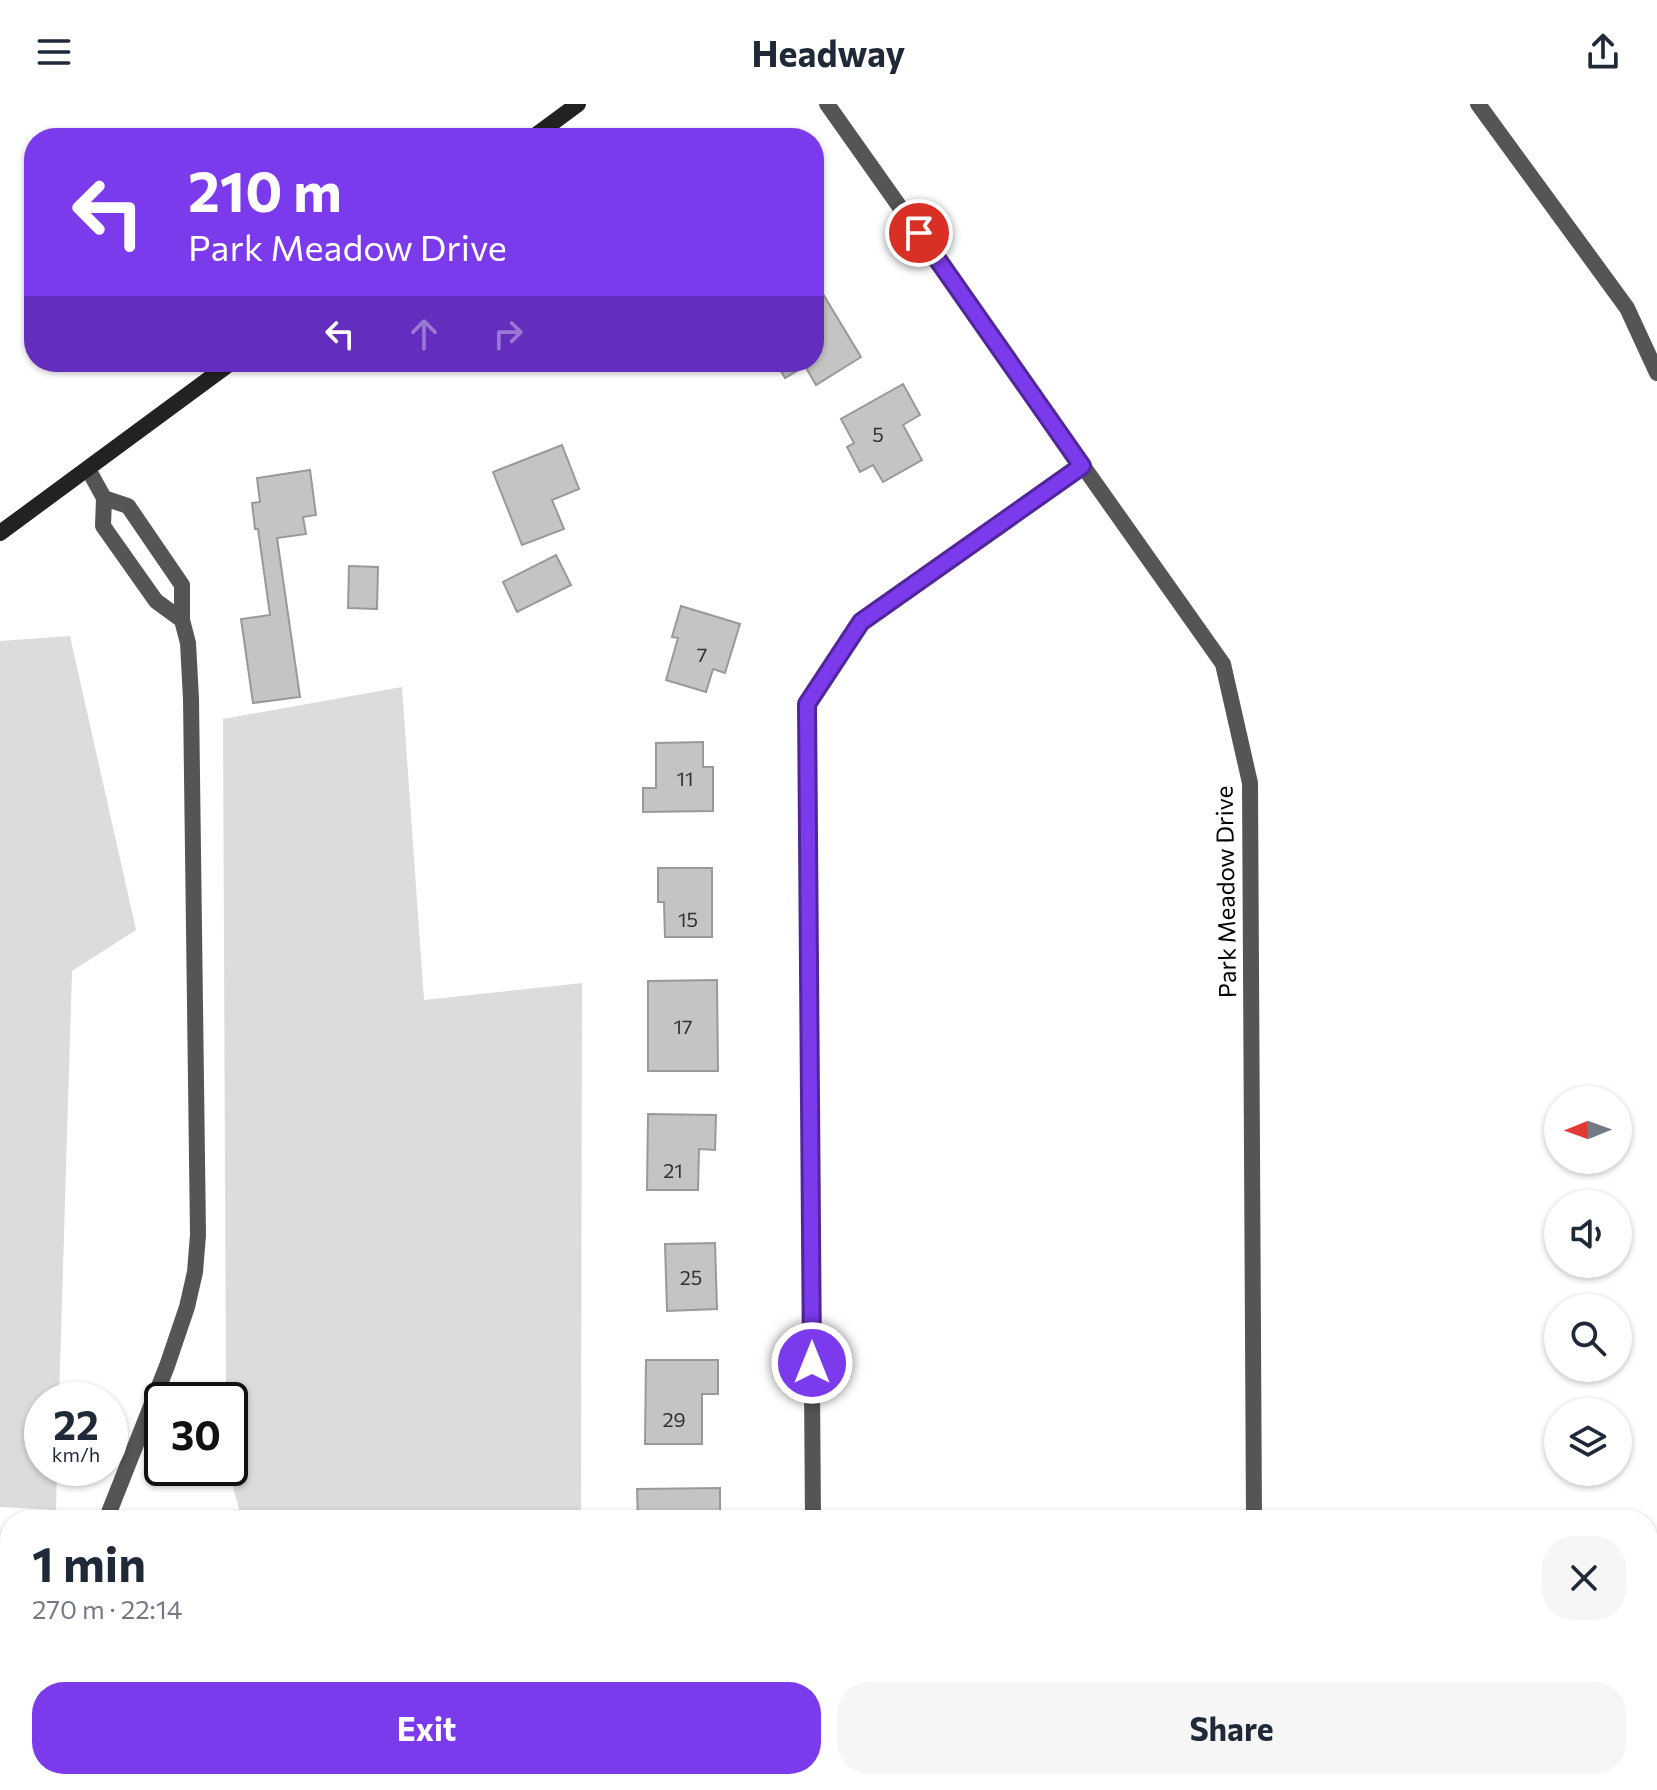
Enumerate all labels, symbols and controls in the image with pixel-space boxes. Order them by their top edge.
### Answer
icon: menu [32,30,76,74]
text: Headway [752,30,905,74]
icon: share [1581,30,1625,74]
text: 210 m [188,155,342,224]
icon: left [56,160,160,264]
pin [885,199,953,267]
icon: arrive [897,211,941,255]
text: Park Meadow Drive [188,224,507,268]
icon: left [318,312,362,356]
icon: ahead [402,312,446,356]
icon: right [486,312,530,356]
house number: 5 [872,422,884,446]
house number: 7 [697,642,707,666]
house number: 11 [676,766,694,790]
street label: Park Meadow Drive [1209,786,1241,998]
house number: 15 [678,907,698,931]
house number: 17 [673,1014,693,1038]
north arrow [1544,1086,1632,1174]
map controls [1544,1086,1632,1486]
house number: 21 [663,1158,683,1182]
button: sound [1544,1190,1632,1278]
house number: 25 [680,1265,702,1289]
button: search [1544,1294,1632,1382]
position arrow [770,1321,854,1405]
speed limit sign: 30 [144,1382,248,1486]
button: layers [1544,1398,1632,1486]
text: 22 [53,1399,99,1448]
house number: 29 [662,1407,686,1431]
text: km/h [52,1442,100,1466]
text: 1 min [32,1533,146,1592]
button: close [1542,1536,1626,1620]
text: 270 m · 22:14 [32,1593,182,1624]
button: Exit [32,1682,821,1774]
button: Share [837,1682,1626,1774]

